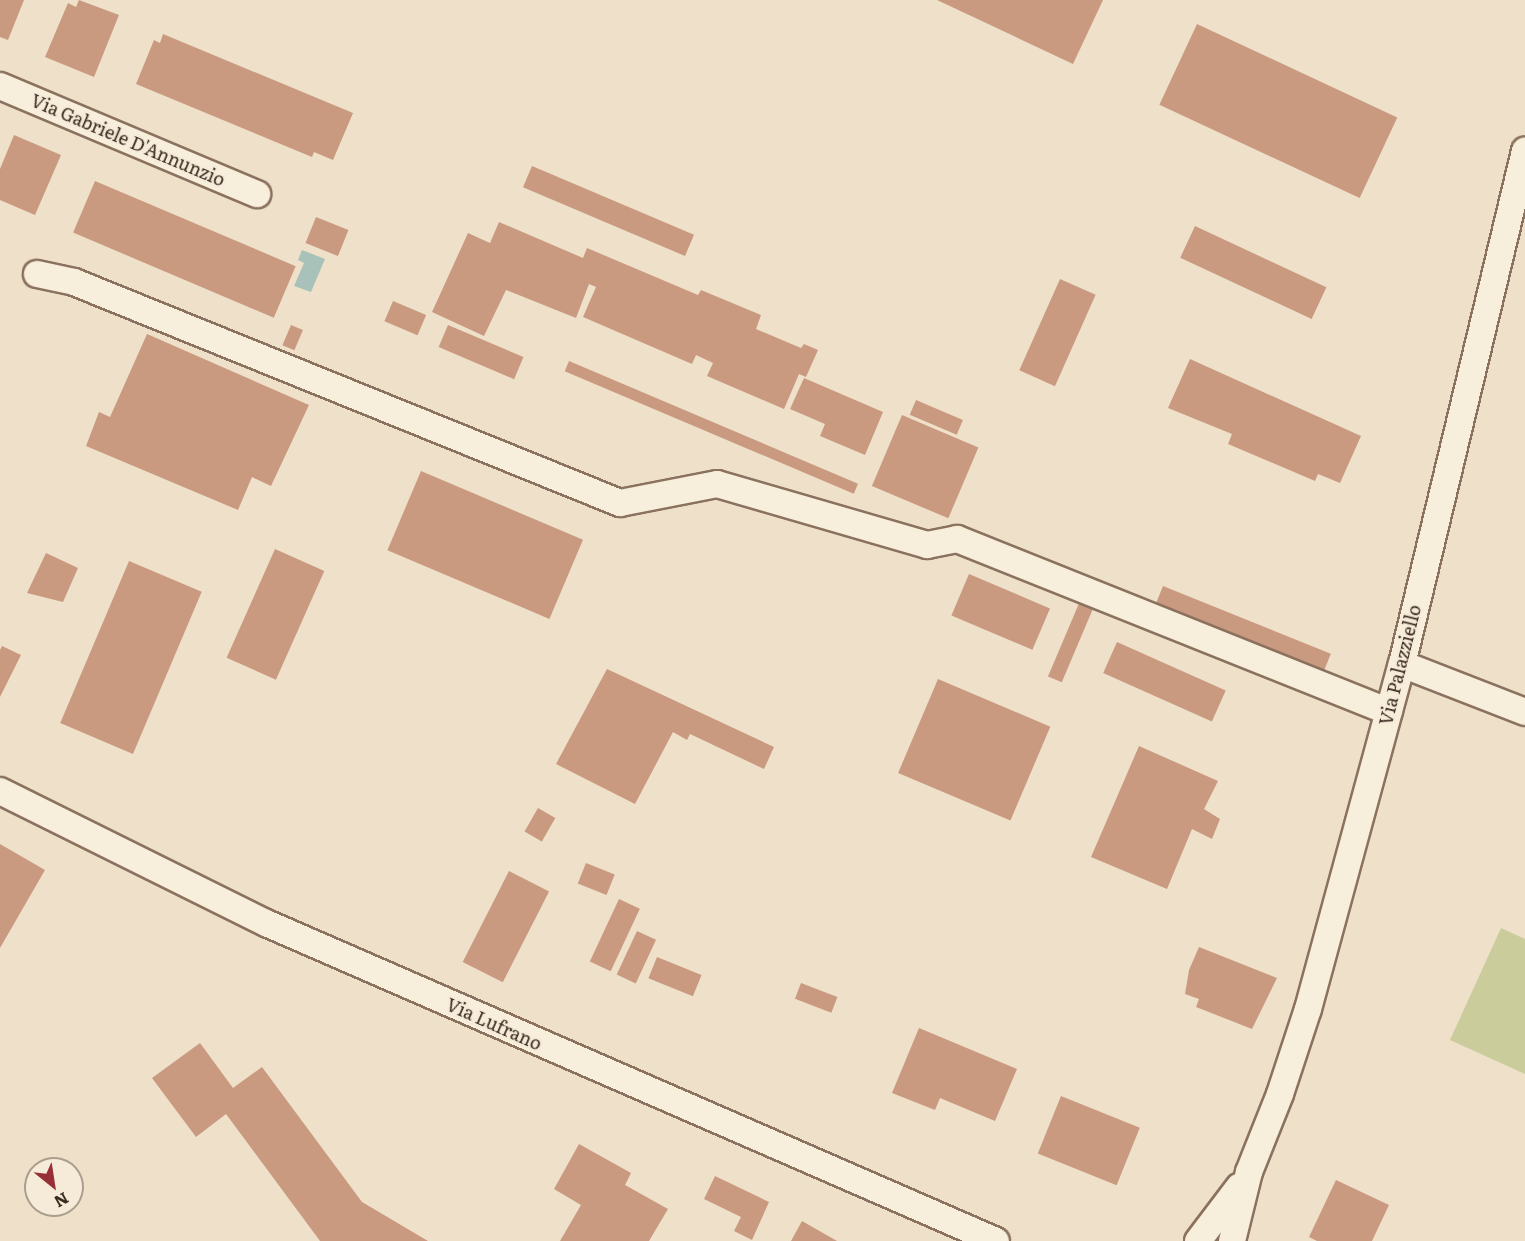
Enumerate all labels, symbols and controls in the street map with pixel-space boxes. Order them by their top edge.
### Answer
street label: Via Gabriele D'Annunzio [28,89,228,191]
street label: Via Palazziello [1375,602,1425,728]
street label: Via Lufrano [443,993,545,1055]
north arrow [24,1157,84,1217]
text: N [50,1187,74,1215]

